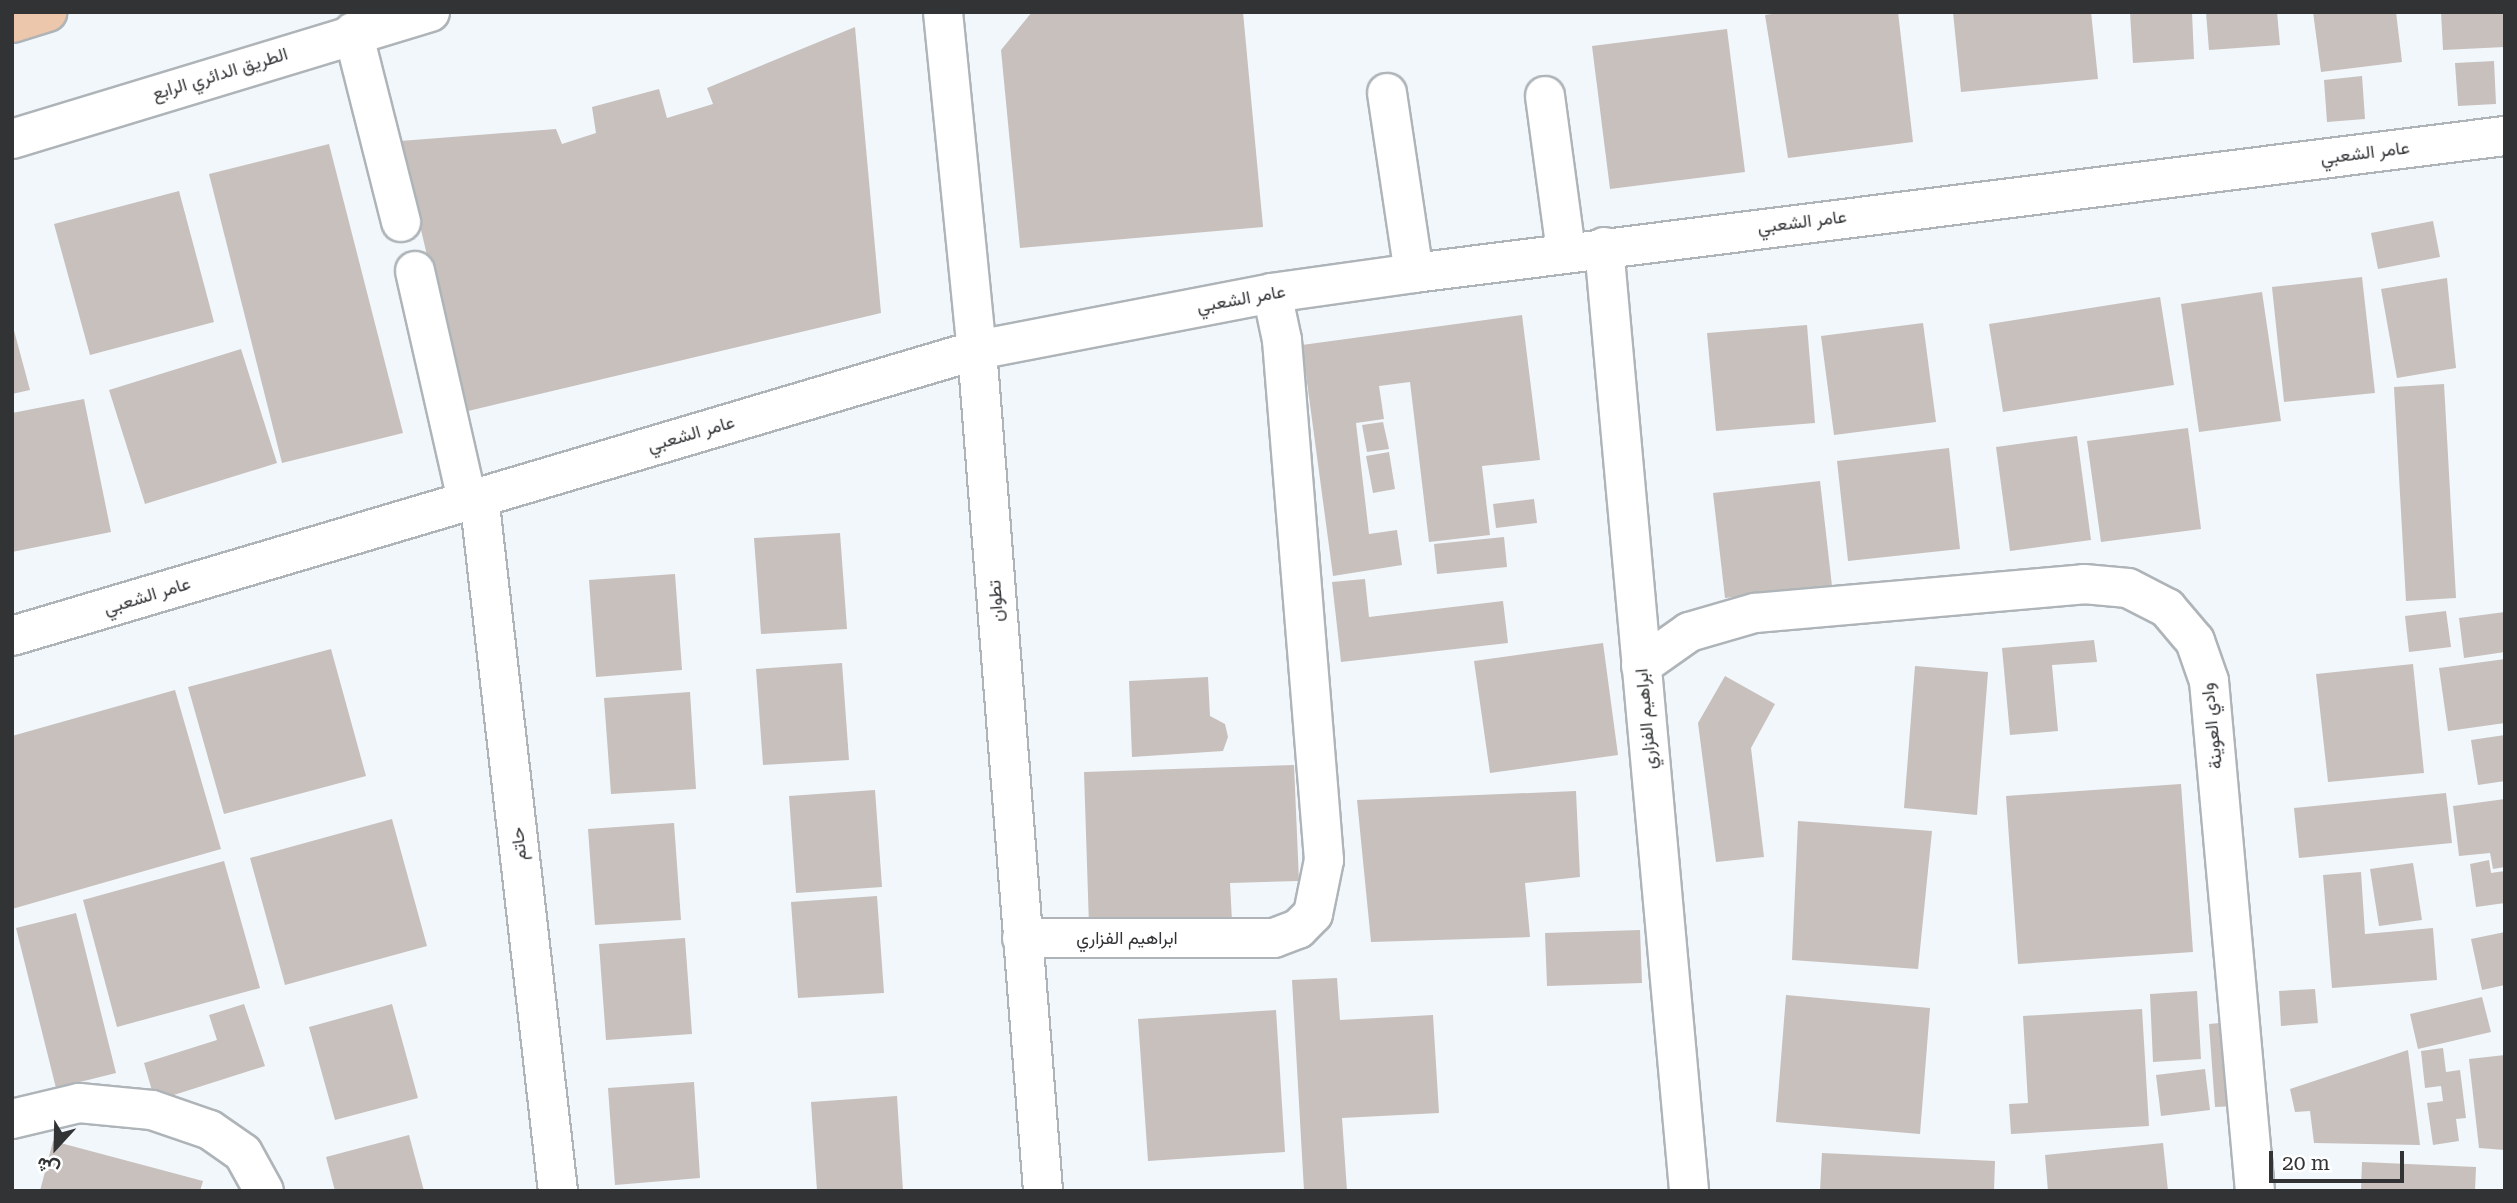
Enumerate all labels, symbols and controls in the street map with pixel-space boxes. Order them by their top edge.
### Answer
street label: الطريق الدائري الرابع [150,43,290,105]
street label: عامر الشعبي [2319,137,2411,169]
street label: عامر الشعبي [1756,206,1848,238]
street label: عامر الشعبي [1195,281,1287,317]
street label: عامر الشعبي [645,411,737,457]
street label: عامر الشعبي [101,573,193,619]
street label: تطوان [984,579,1008,623]
street label: ابراهيم الفزاري [1631,668,1661,770]
street label: وادي العوينة [2197,682,2227,770]
street label: حاتم [506,826,532,862]
street label: ابراهيم الفزاري [1076,927,1178,949]
north arrow [21,1112,91,1182]
scale bar [2272,1136,2407,1180]
text: 20 m [2282,1151,2330,1175]
text: ش [33,1152,63,1182]

